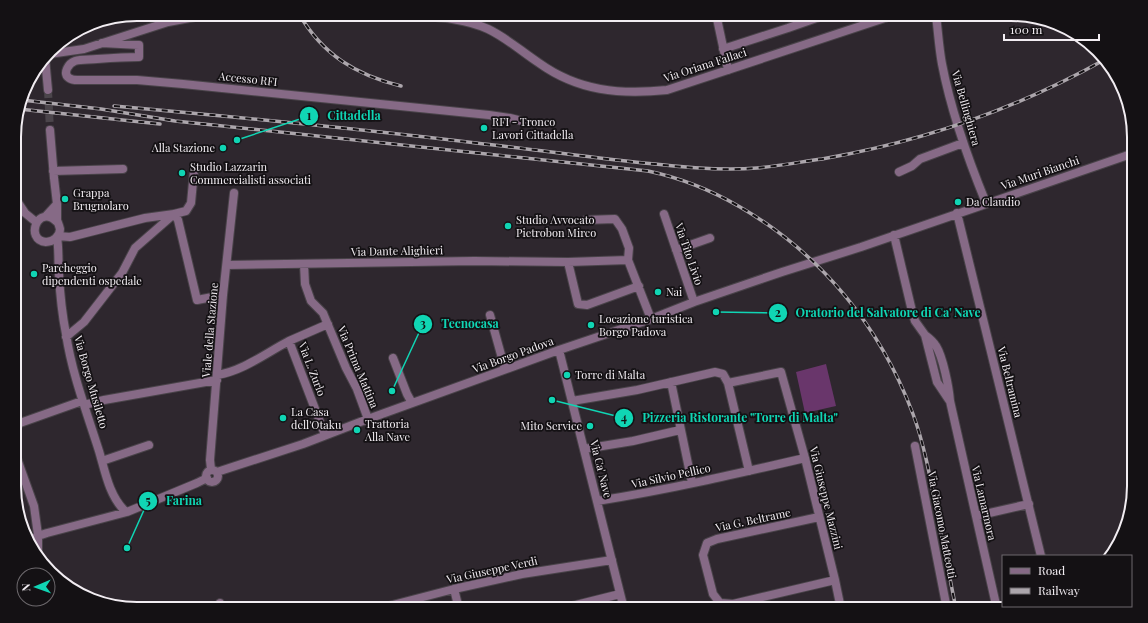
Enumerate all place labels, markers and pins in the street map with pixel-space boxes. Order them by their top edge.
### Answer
callout: Cittadella [299,104,389,128]
place label: RFI - Tronco Lavori Cittadella [492,114,574,142]
marker: RFI - Tronco Lavori Cittadella [479,123,489,133]
place label: Alla Stazione [151,140,215,155]
marker: Alla Stazione [218,143,228,153]
place label: Studio Lazzarin Commercialisti associati [190,159,311,187]
marker: Studio Lazzarin Commercialisti associati [177,168,187,178]
place label: Grappa Brugnolaro [73,185,129,213]
marker: Grappa Brugnolaro [60,194,70,204]
place label: Da Claudio [966,194,1020,209]
marker: Da Claudio [953,197,963,207]
place label: Studio Avvocato Pietrobon Mirco [516,212,596,240]
marker: Studio Avvocato Pietrobon Mirco [503,221,513,231]
place label: Parcheggio dipendenti ospedale [42,260,142,288]
marker: Parcheggio dipendenti ospedale [29,269,39,279]
place label: Nai [666,284,682,299]
marker: Nai [653,287,663,297]
callout: Oratorio del Salvatore di Ca' Nave [768,301,989,325]
place label: Locazione turistica Borgo Padova [599,311,693,339]
callout: Tecnocasa [413,312,507,336]
marker: Locazione turistica Borgo Padova [586,320,596,330]
place label: Torre di Malta [575,367,646,382]
marker: Torre di Malta [562,370,572,380]
place label: La Casa dell'Otaku [291,404,342,432]
callout: Pizzeria Ristorante "Torre di Malta" [614,406,846,430]
marker: La Casa dell'Otaku [278,413,288,423]
place label: Trattoria Alla Nave [364,416,411,444]
place label: Mito Service [521,418,582,433]
marker: Mito Service [585,421,595,431]
marker: Trattoria Alla Nave [352,425,362,435]
callout: Farina [138,489,210,513]

